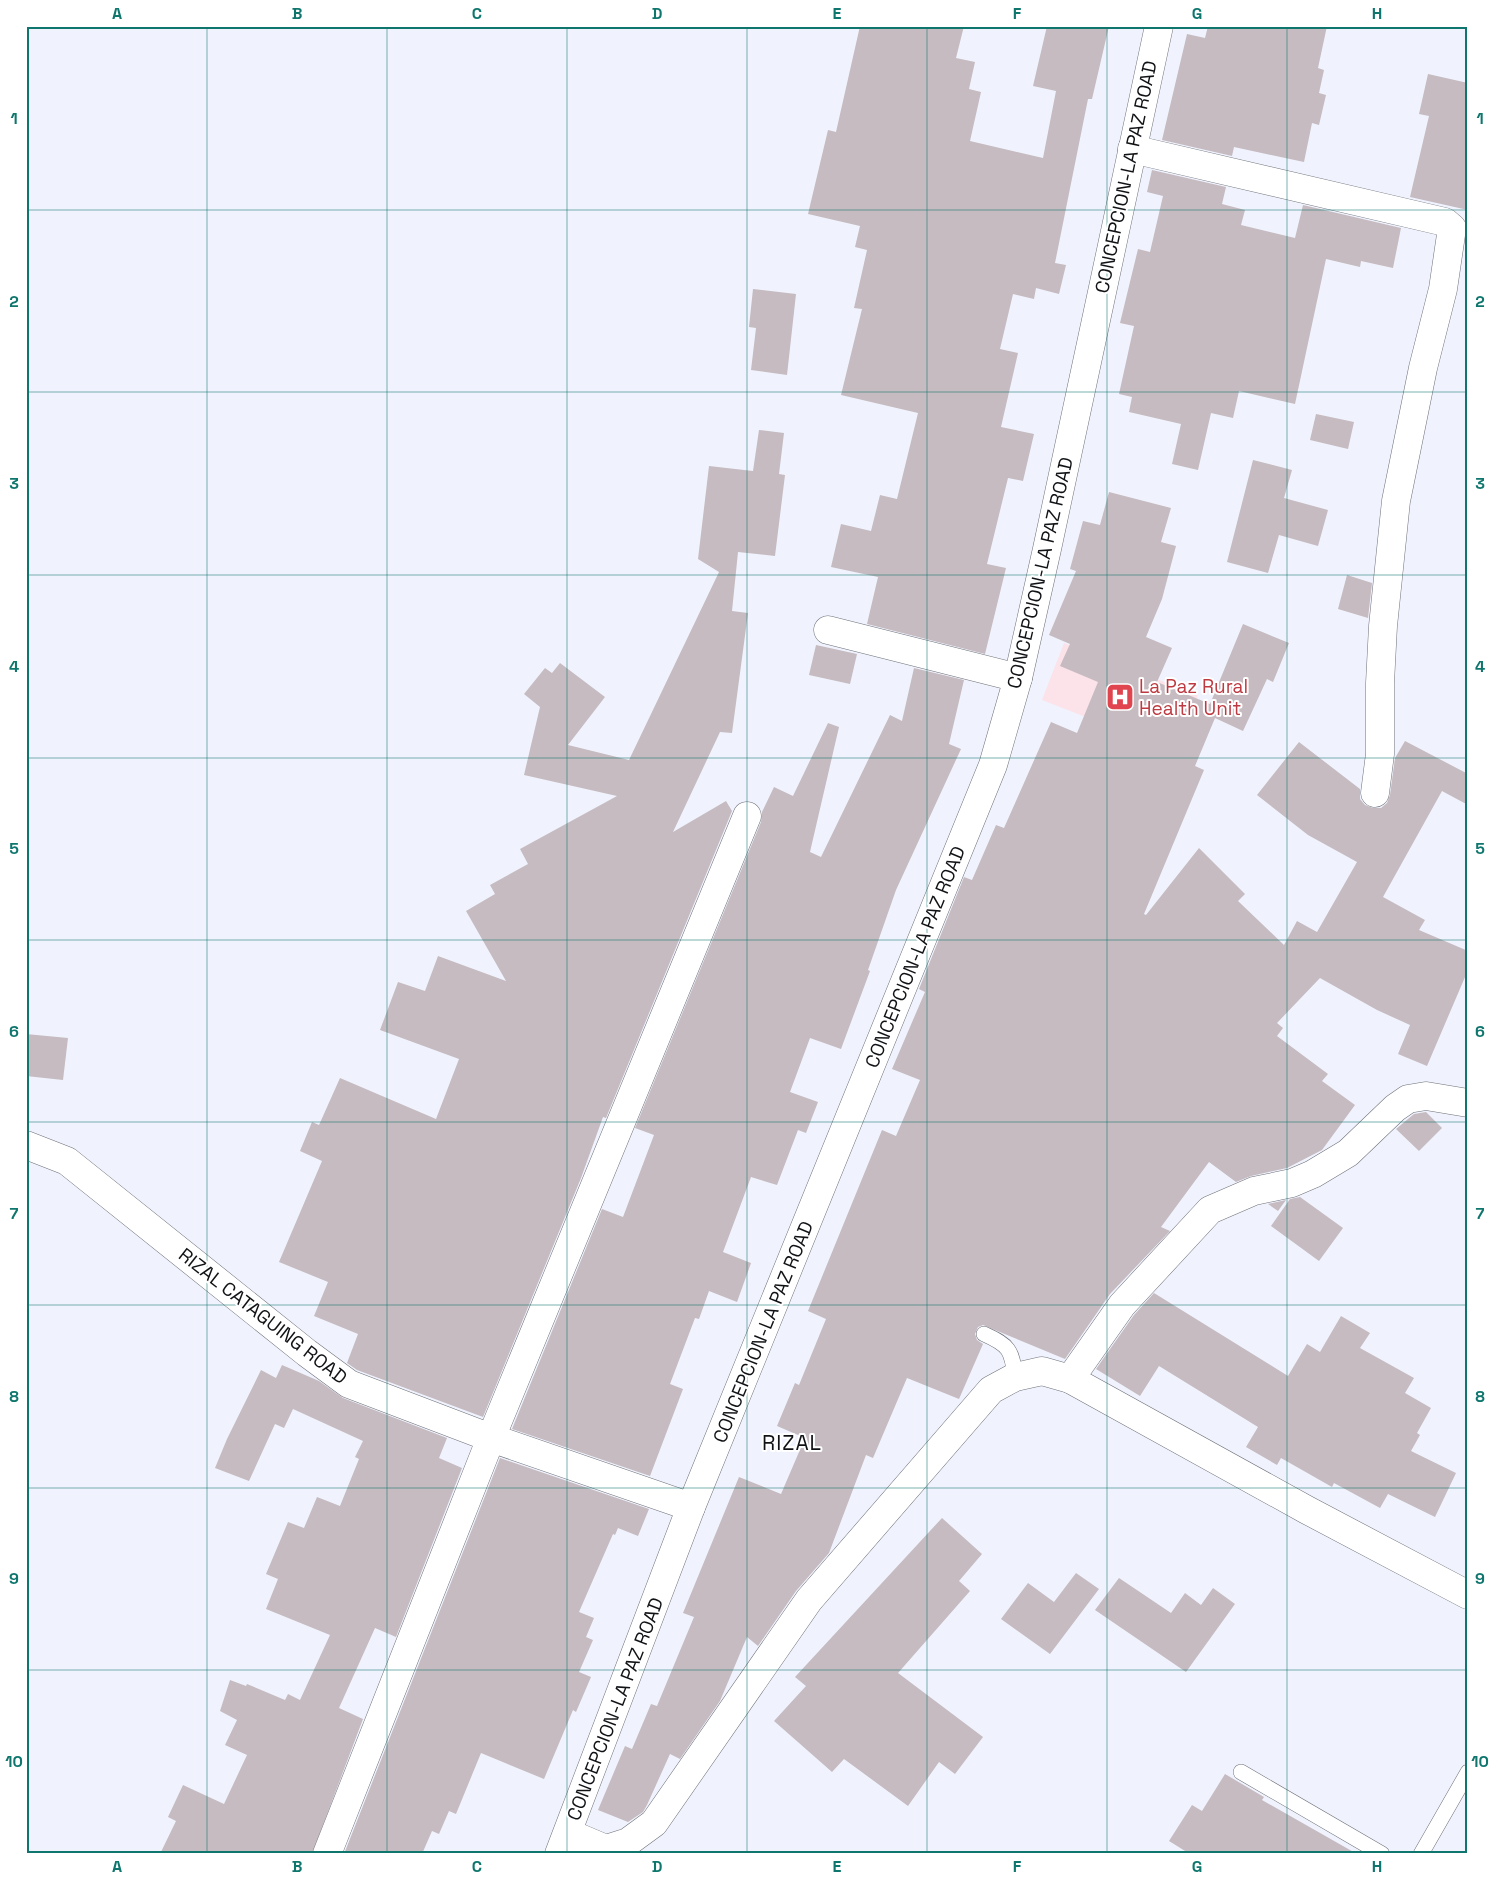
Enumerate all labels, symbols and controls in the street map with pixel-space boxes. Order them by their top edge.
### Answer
text: A [112,3,122,24]
text: B [292,3,302,24]
text: C [472,3,482,24]
text: D [652,3,662,24]
text: E [833,3,842,24]
text: F [1013,3,1022,24]
text: G [1192,3,1202,24]
text: H [1372,3,1382,24]
street label: CONCEPCION-LA PAZ ROAD [1089,59,1163,295]
text: 1 [10,108,18,129]
text: 1 [1476,108,1484,129]
text: 2 [9,291,19,312]
text: 2 [1475,291,1485,312]
street label: CONCEPCION-LA PAZ ROAD [1001,455,1079,691]
text: 3 [9,473,19,494]
text: 3 [1475,473,1485,494]
text: 4 [9,656,19,677]
text: 4 [1475,656,1485,677]
place label: La Paz Rural Health Unit [1139,674,1248,721]
hospital icon: La Paz Rural Health Unit [1105,682,1135,712]
text: 5 [9,838,19,859]
text: 5 [1475,838,1485,859]
street label: CONCEPCION-LA PAZ ROAD [859,843,971,1071]
text: 6 [9,1021,19,1042]
text: 6 [1475,1021,1485,1042]
text: 7 [10,1203,19,1224]
text: 7 [1476,1203,1485,1224]
street label: CONCEPCION-LA PAZ ROAD [707,1218,819,1446]
street label: RIZAL CATAGUING ROAD [174,1242,352,1390]
text: 8 [9,1386,19,1407]
text: 8 [1475,1386,1485,1407]
district label: RIZAL [762,1429,822,1456]
text: 9 [9,1568,19,1589]
text: 9 [1475,1568,1485,1589]
street label: CONCEPCION-LA PAZ ROAD [561,1594,669,1824]
text: 10 [5,1751,23,1772]
text: 10 [1471,1751,1489,1772]
text: A [112,1856,122,1877]
text: B [292,1856,302,1877]
text: C [472,1856,482,1877]
text: D [652,1856,662,1877]
text: E [833,1856,842,1877]
text: F [1013,1856,1022,1877]
text: G [1192,1856,1202,1877]
text: H [1372,1856,1382,1877]

